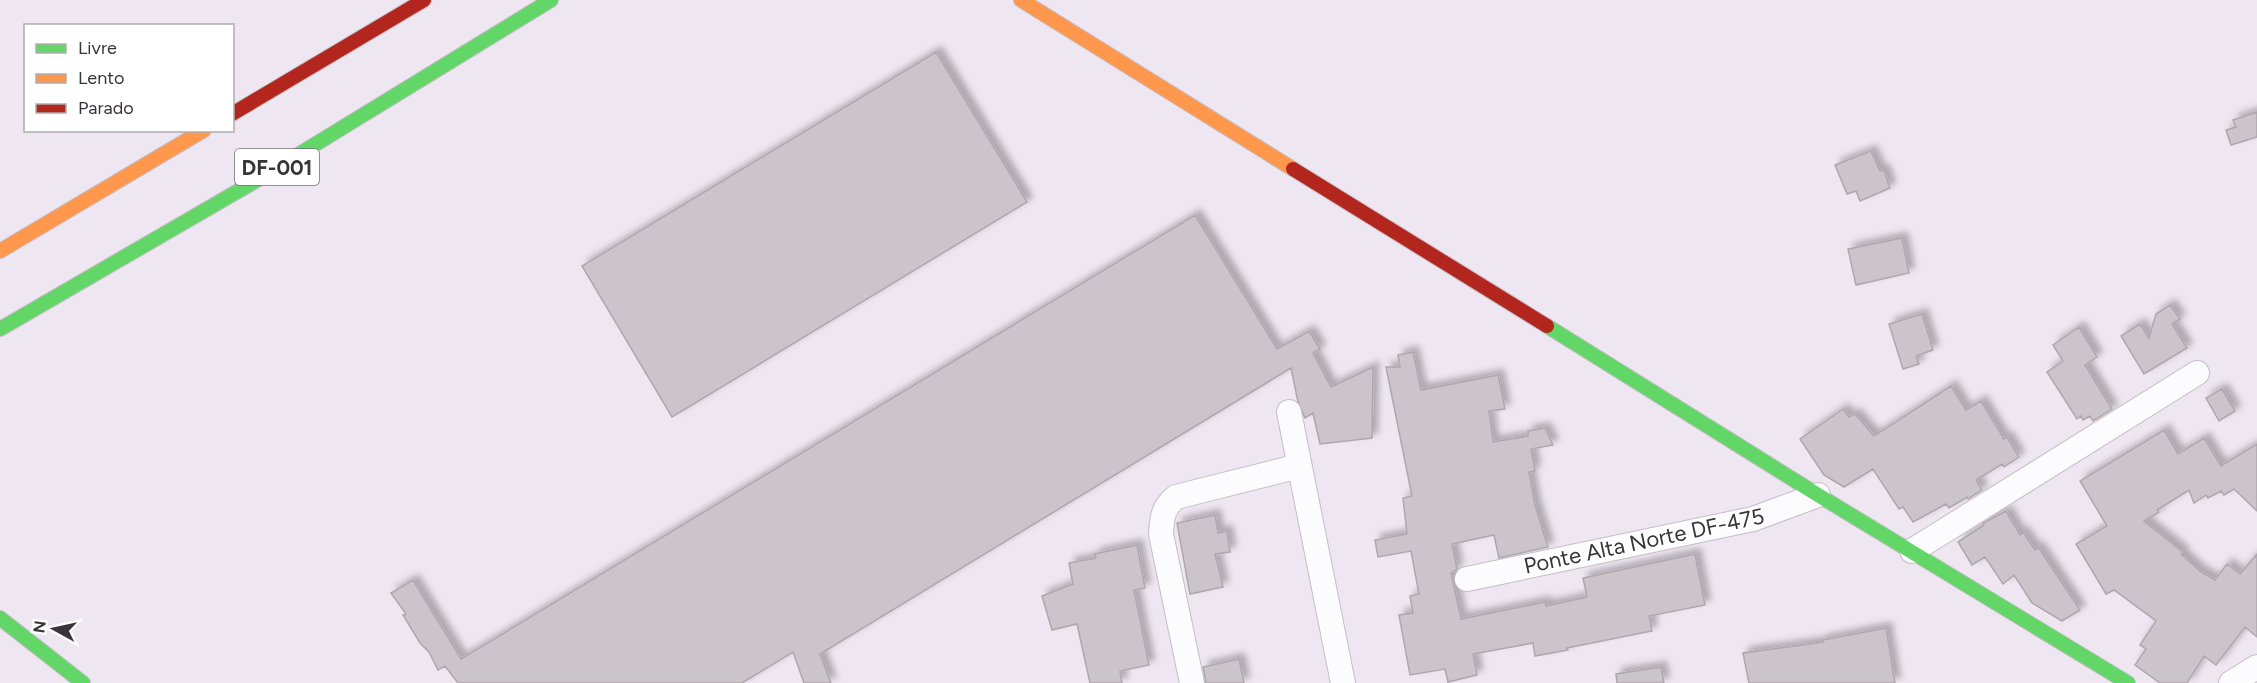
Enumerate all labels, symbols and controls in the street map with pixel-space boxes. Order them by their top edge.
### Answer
legend [24,24,234,132]
text: Livre [78,37,117,59]
text: Lento [78,67,124,89]
text: Parado [78,97,134,119]
road number: DF-001 [235,149,319,185]
street label: Ponte Alta Norte DF-475 [1521,502,1767,580]
north arrow [24,599,84,659]
text: N [29,620,50,634]

